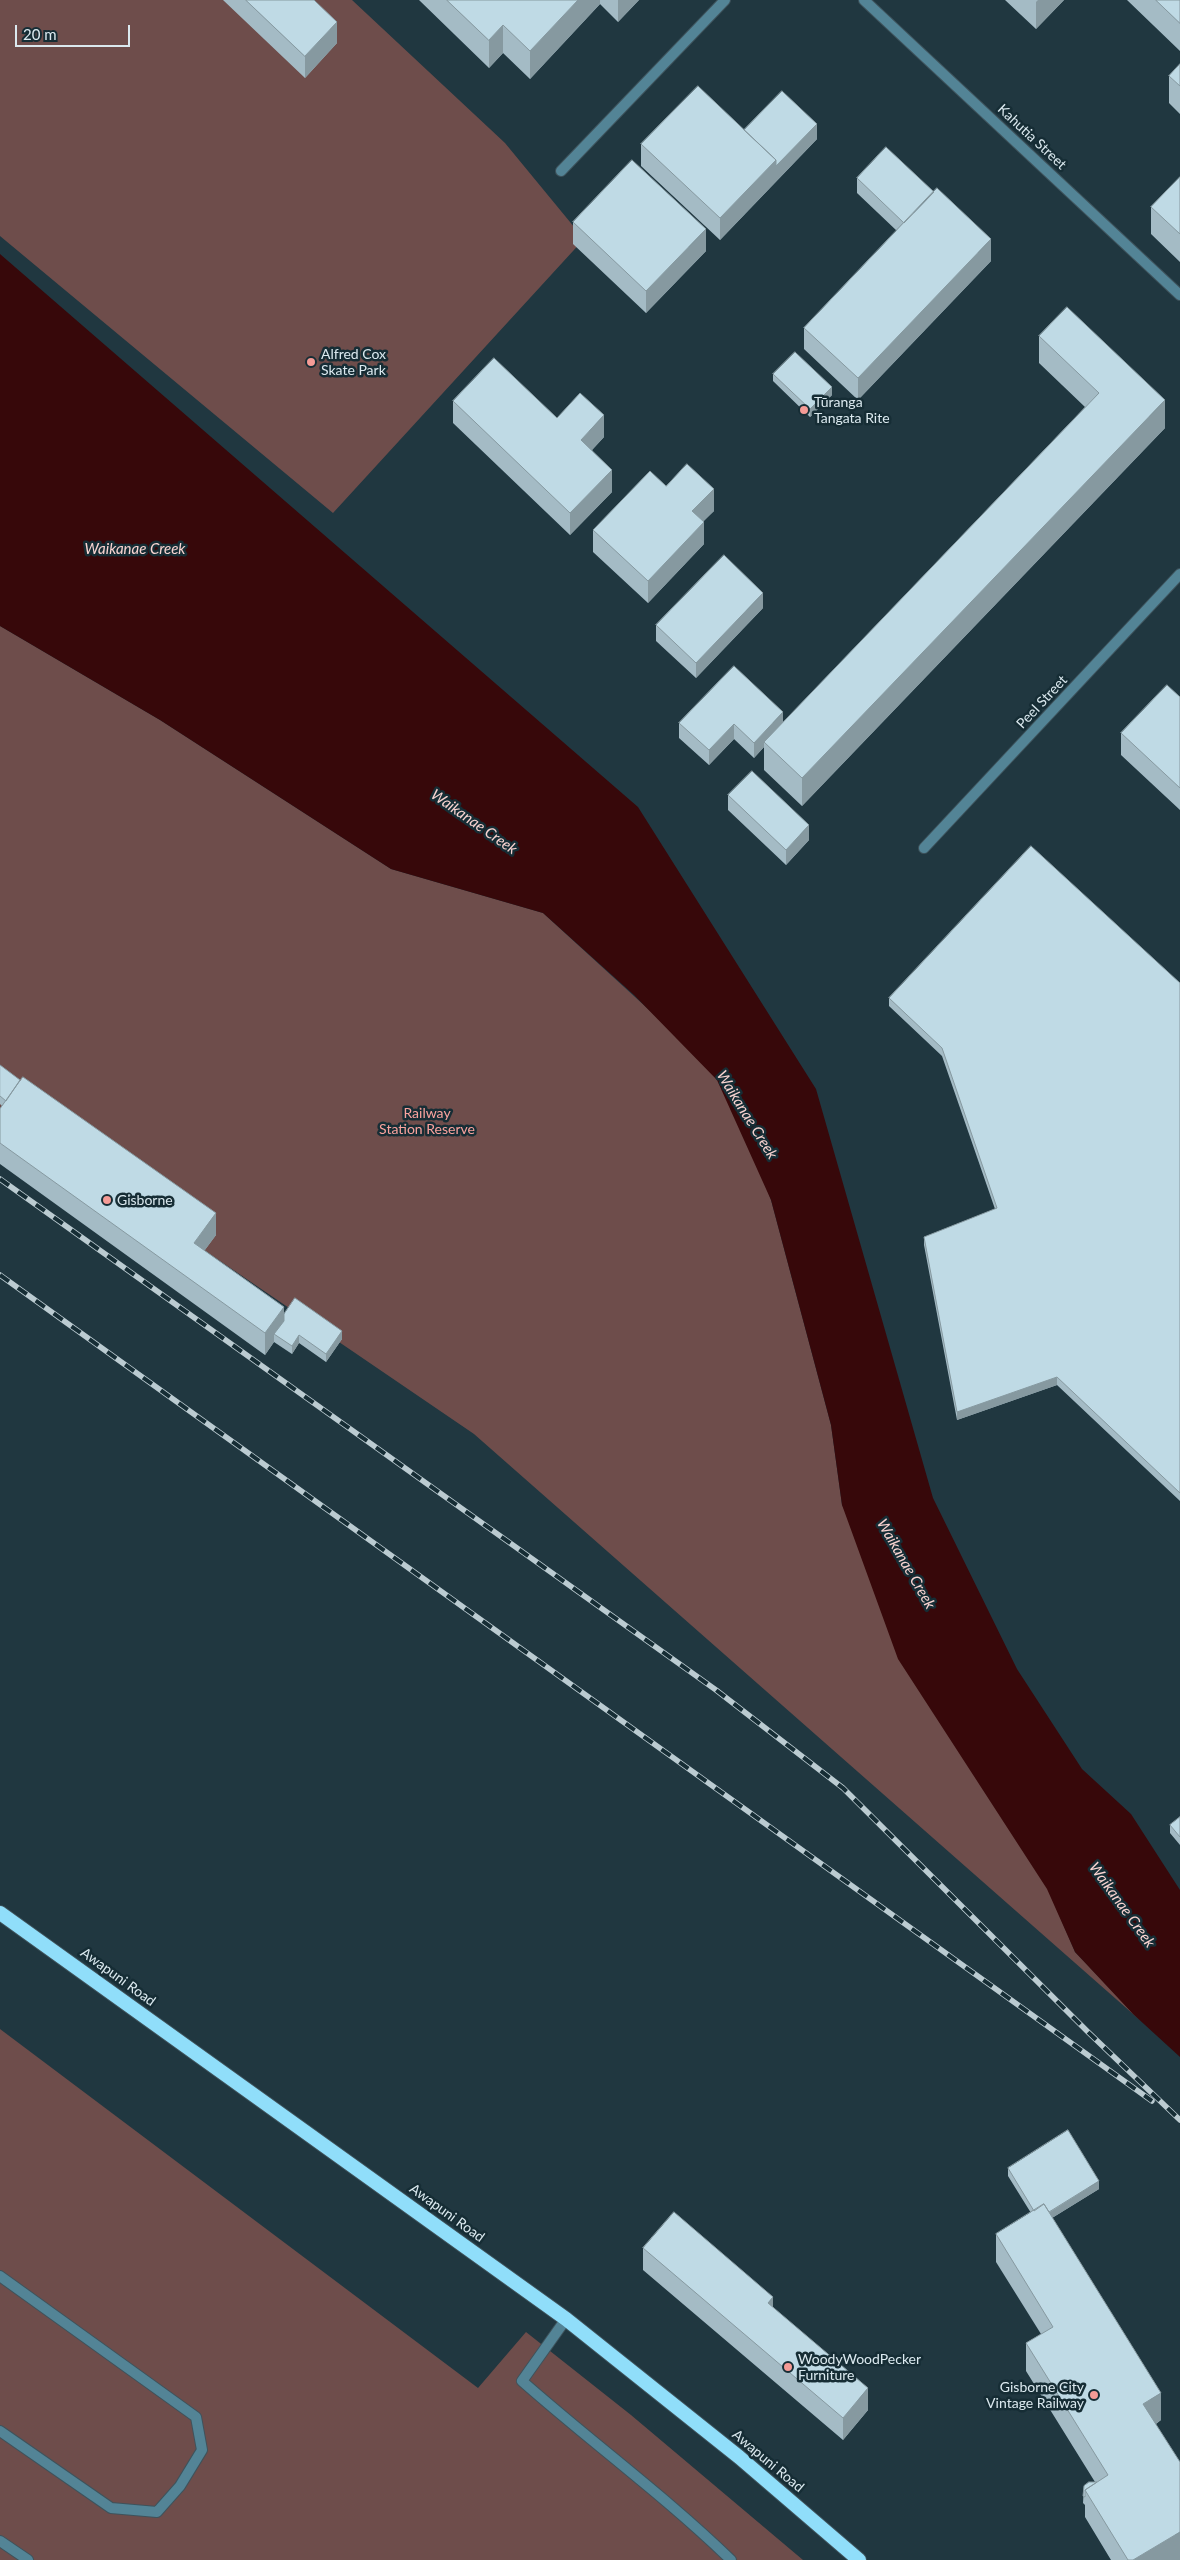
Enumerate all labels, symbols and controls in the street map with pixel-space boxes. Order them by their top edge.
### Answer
scale bar [18,15,132,47]
text: 20 m [23,25,57,43]
street label: Kahutia Street [994,101,1070,173]
place label: Alfred Cox Skate Park [321,346,386,378]
marker: Alfred Cox Skate Park [305,356,317,368]
place label: Tūranga Tangata Rite [814,394,890,427]
marker: Tūranga Tangata Rite [798,404,810,416]
water label: Waikanae Creek [85,540,185,558]
street label: Peel Street [1013,672,1071,732]
water label: Waikanae Creek [427,786,521,858]
water label: Waikanae Creek [713,1067,781,1163]
park label: Railway Station Reserve [379,1105,475,1138]
place label: Gisborne [117,1192,173,1208]
marker: Gisborne [101,1194,113,1206]
water label: Waikanae Creek [873,1516,939,1612]
water label: Waikanae Creek [1085,1859,1159,1951]
street label: Awapuni Road [77,1944,159,2010]
street label: Awapuni Road [406,2180,488,2246]
place label: WoodyWoodPecker Furniture [798,2351,921,2384]
marker: WoodyWoodPecker Furniture [782,2361,794,2373]
place label: Gisborne City Vintage Railway [986,2379,1084,2412]
marker: Gisborne City Vintage Railway [1088,2389,1100,2401]
street label: Awapuni Road [729,2426,807,2496]

